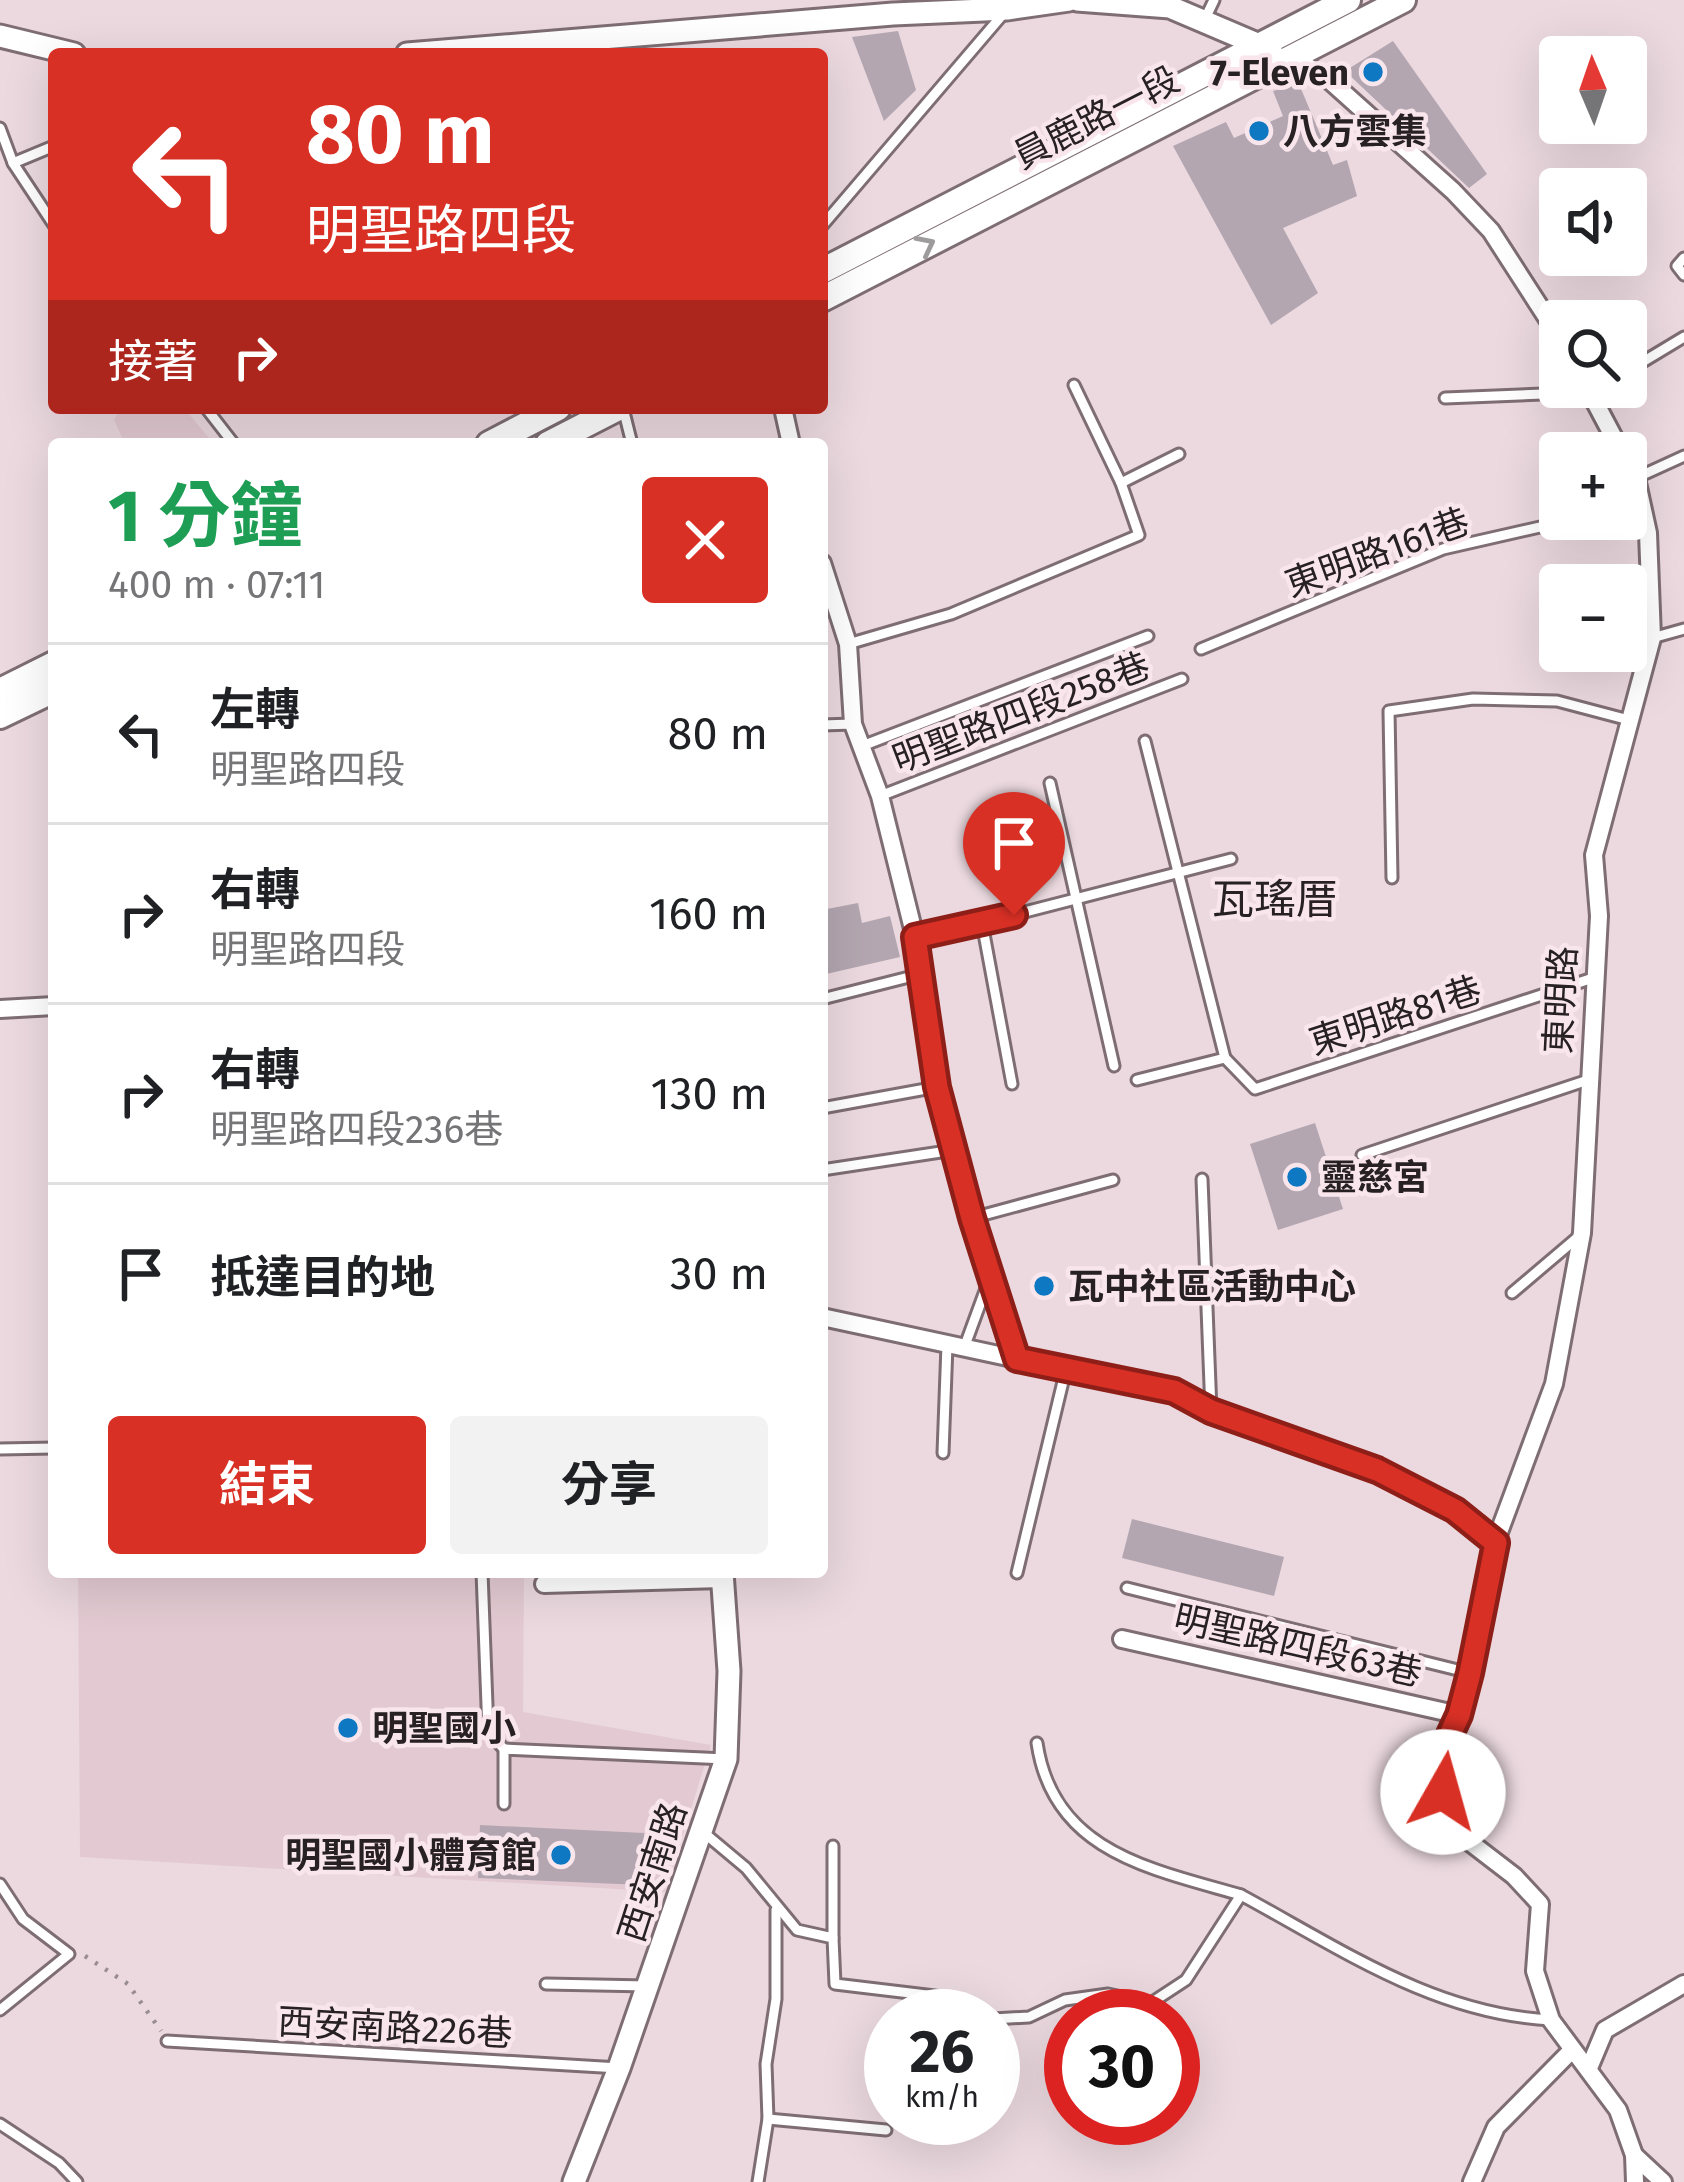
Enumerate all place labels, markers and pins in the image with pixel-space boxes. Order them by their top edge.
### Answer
place label: 7-Eleven [1210,51,1349,95]
marker: 7-Eleven [1360,59,1386,85]
place label: 八方雲集 [1283,110,1427,154]
marker: 八方雲集 [1246,118,1272,144]
pin [963,792,1065,915]
place label: 靈慈宮 [1321,1156,1429,1200]
marker: 靈慈宮 [1284,1164,1310,1190]
place label: 瓦中社區活動中心 [1068,1265,1356,1309]
marker: 瓦中社區活動中心 [1031,1273,1057,1299]
place label: 明聖國小 [372,1707,516,1751]
marker: 明聖國小 [335,1715,361,1741]
place label: 明聖國小體育館 [285,1834,537,1878]
marker: 明聖國小體育館 [548,1842,574,1868]

